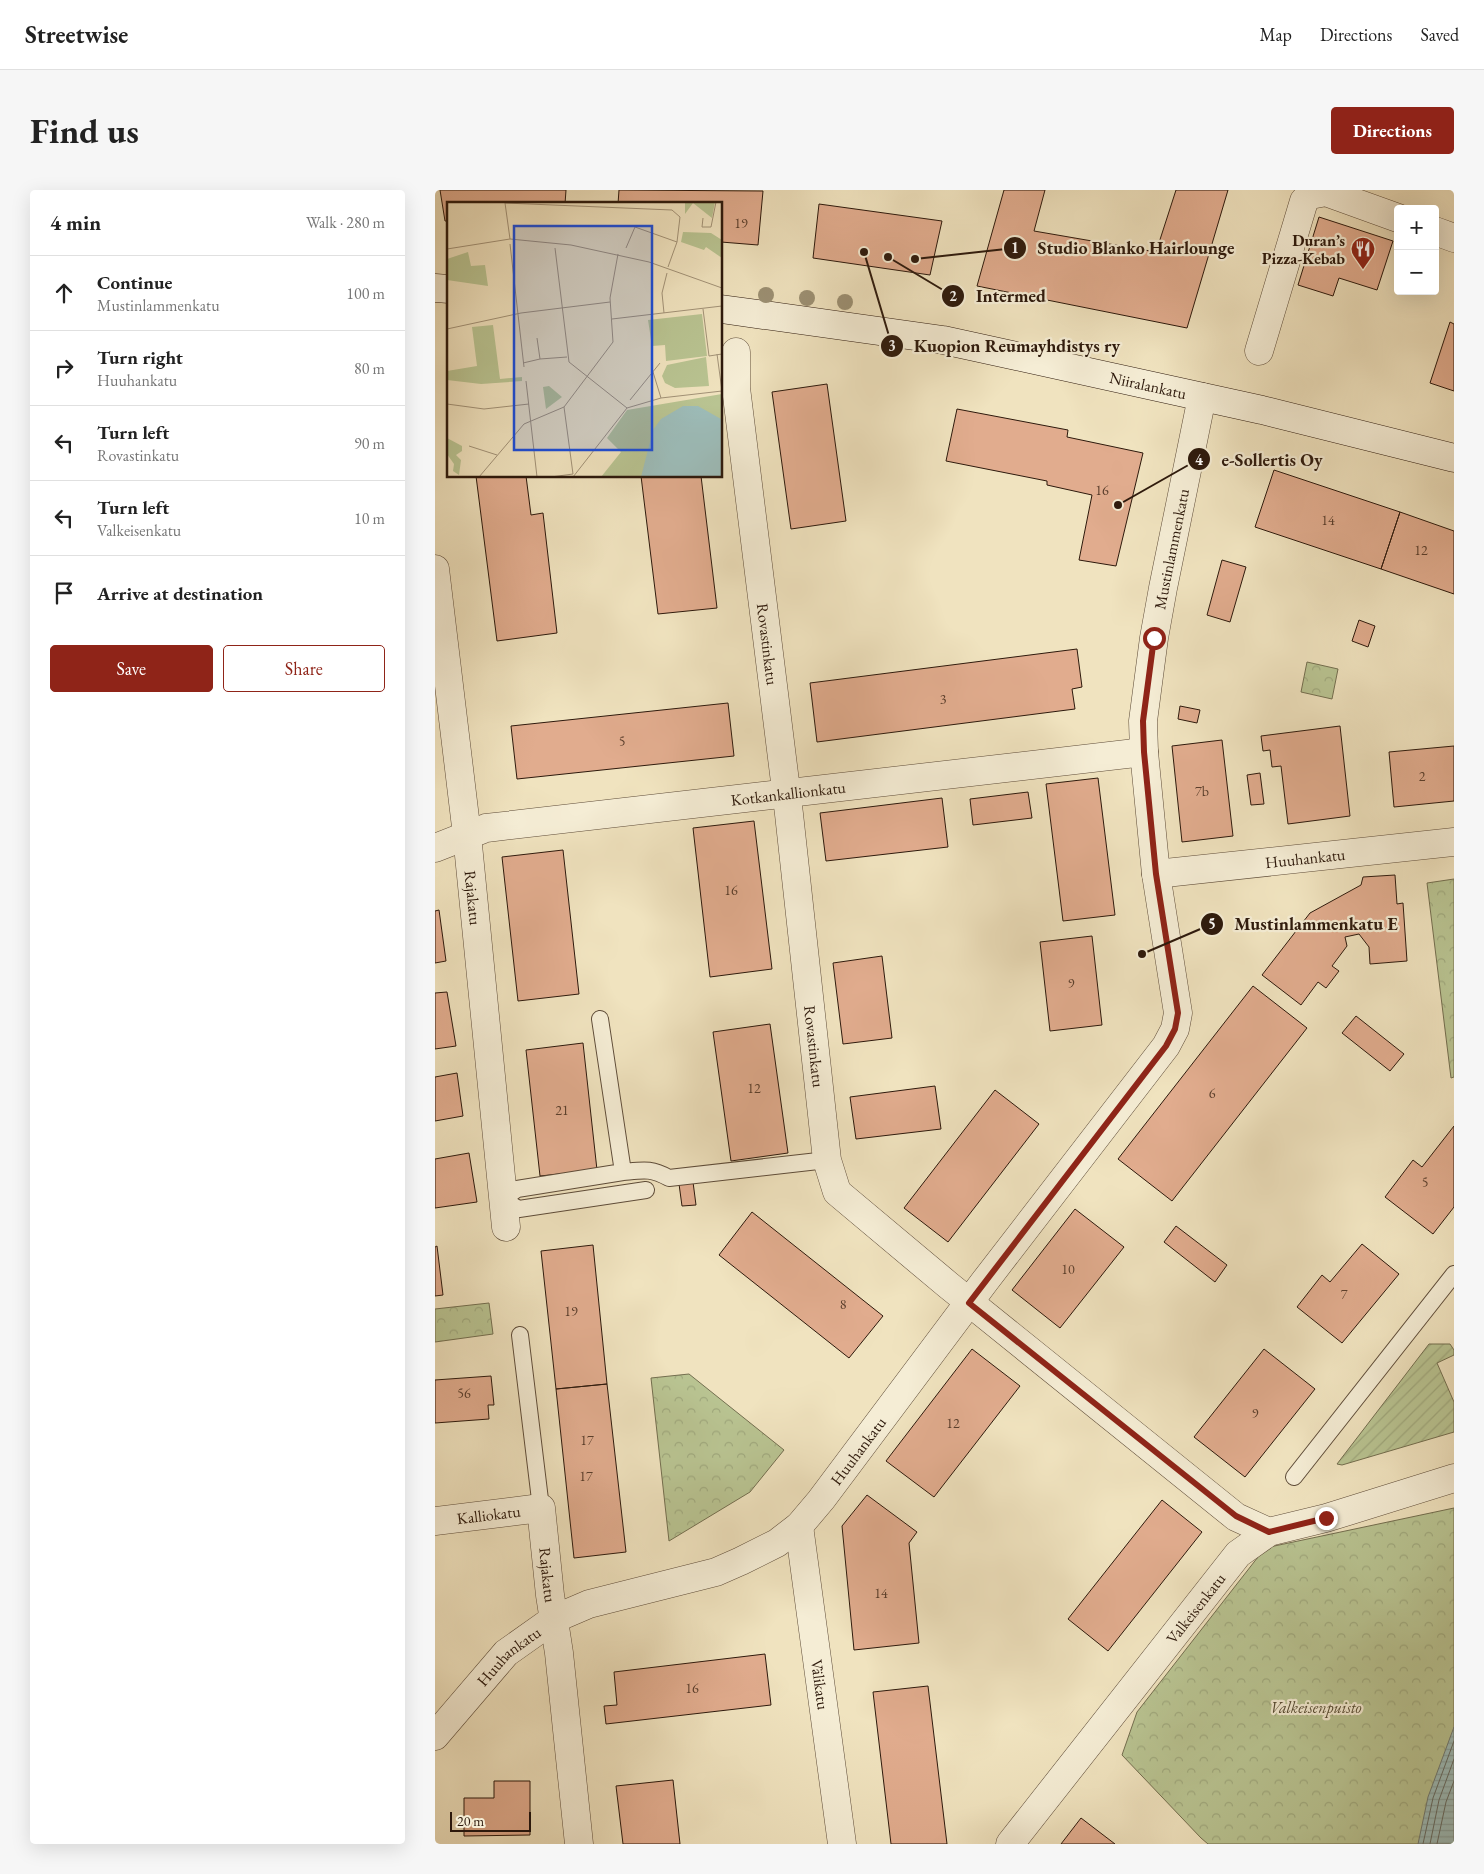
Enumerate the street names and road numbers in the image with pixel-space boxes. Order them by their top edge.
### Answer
street label: Niiralankatu [1107,367,1189,404]
street label: Mustinlammenkatu [1149,486,1194,611]
street label: Rovastinkatu [752,602,783,687]
street label: Kotkankallionkatu [730,776,847,811]
street label: Huuhankatu [1264,844,1347,873]
street label: Rajakatu [460,869,486,927]
street label: Rovastinkatu [799,1004,829,1089]
street label: Huuhankatu [826,1412,891,1490]
street label: Kalliokatu [456,1501,522,1529]
street label: Rajakatu [534,1546,561,1604]
street label: Valkeisenkatu [1161,1568,1230,1648]
street label: Huuhankatu [472,1621,545,1691]
street label: Välikatu [806,1658,834,1712]

